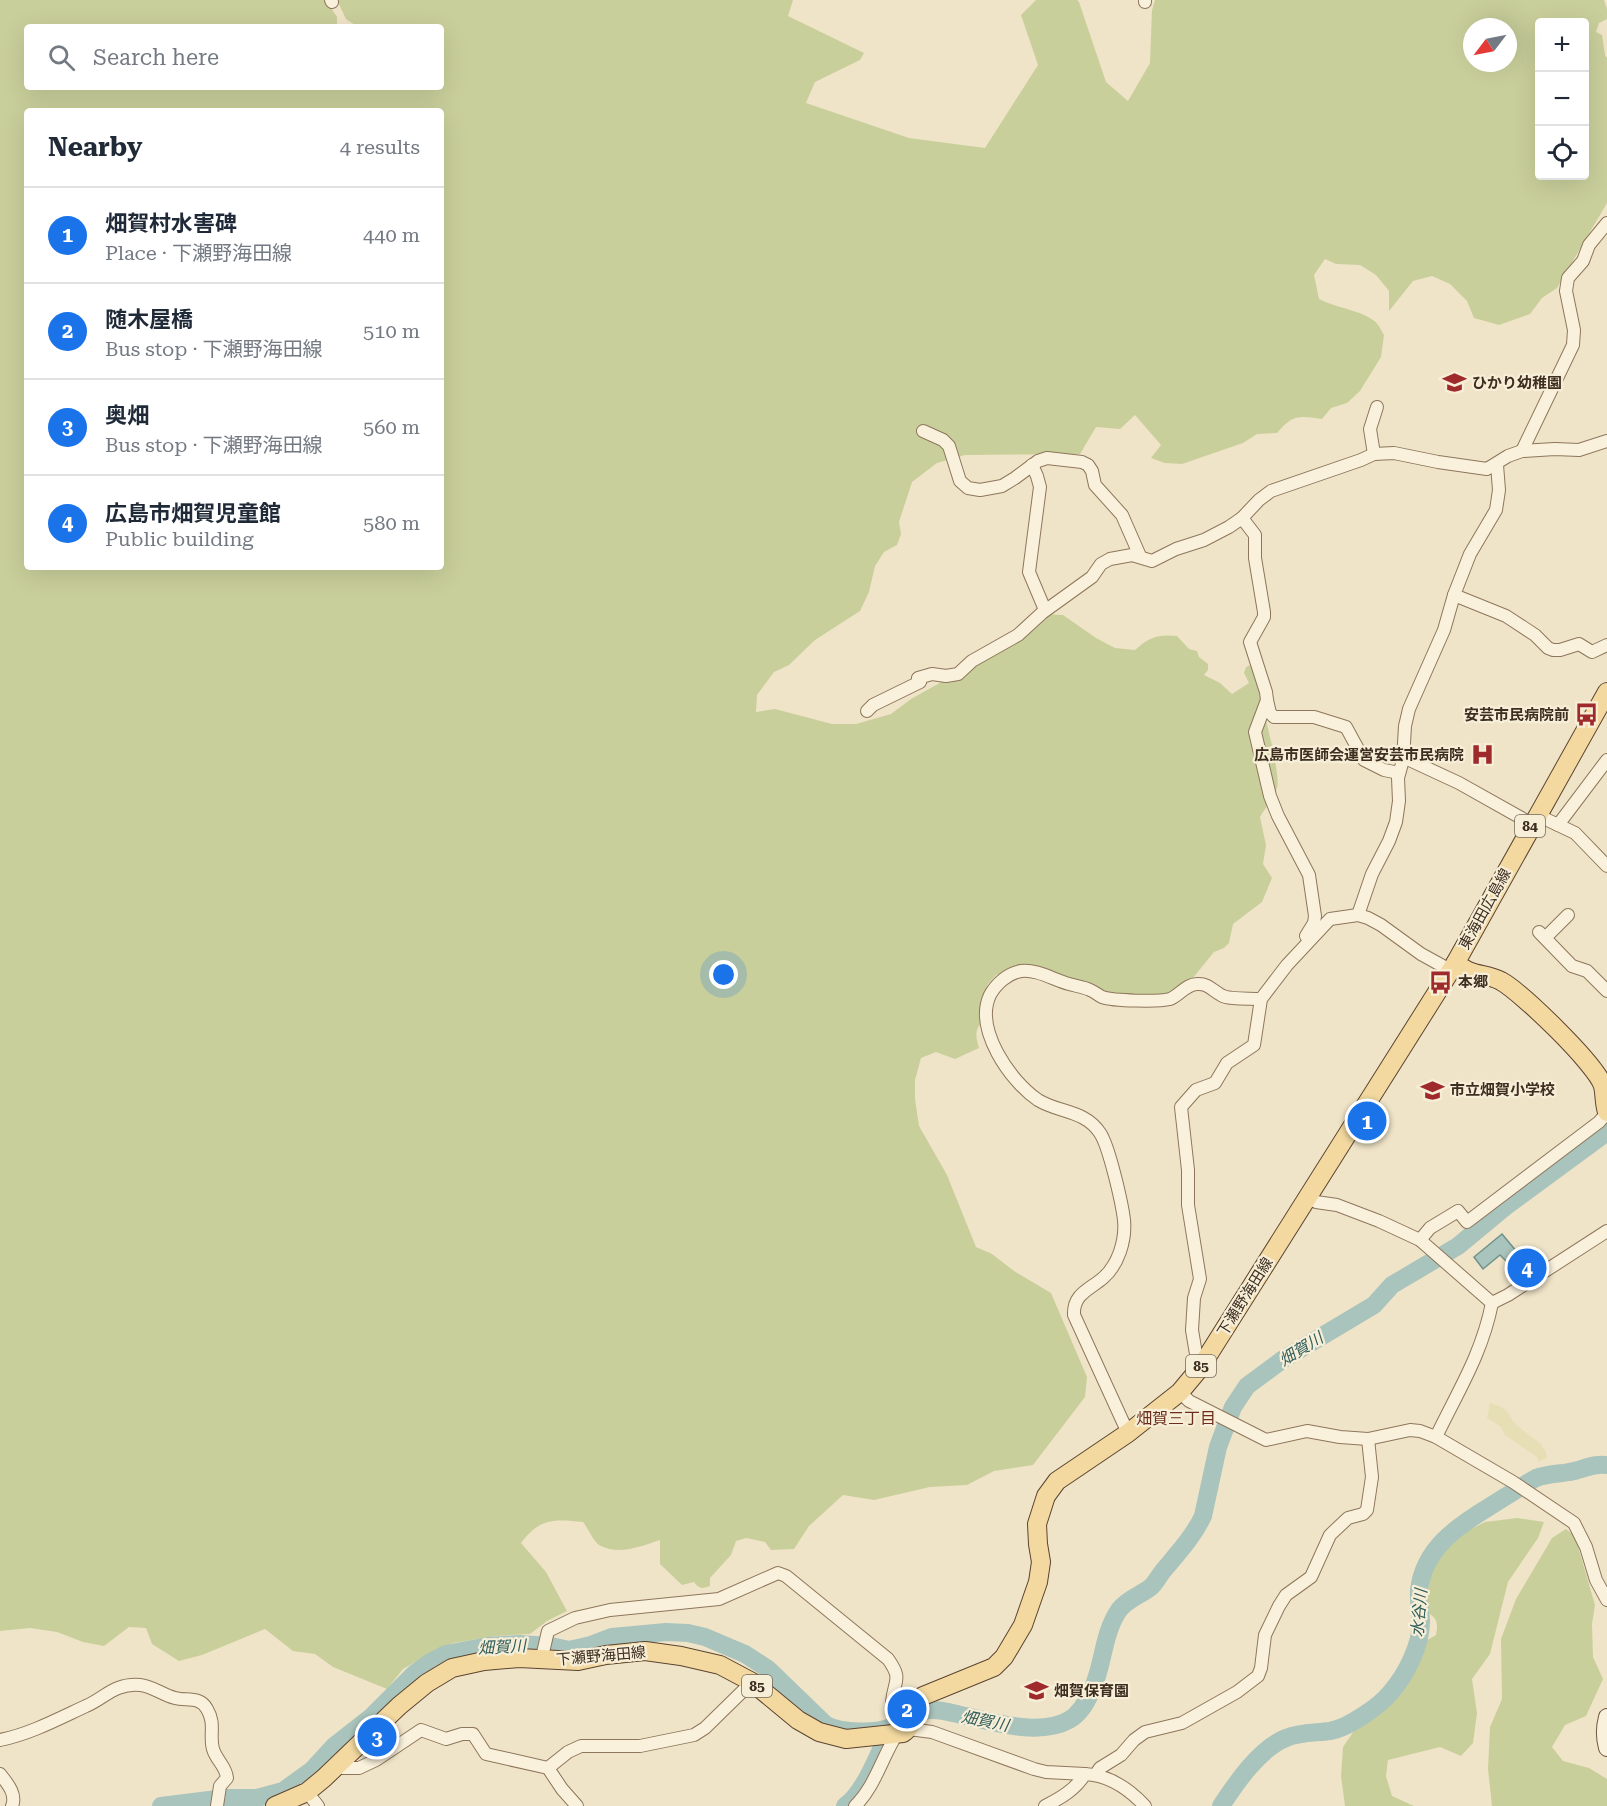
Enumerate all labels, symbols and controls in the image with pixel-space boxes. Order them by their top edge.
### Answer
north arrow [1463,18,1517,72]
map controls [1535,18,1589,180]
button: + [1535,18,1589,72]
search box [24,24,444,90]
icon: search [45,41,78,74]
text: Search here [93,45,219,70]
button: − [1535,72,1589,126]
button: locate [1535,126,1589,180]
text: Nearby [48,132,142,162]
text: 4 results [340,135,420,159]
text: 畑賀村水害碑 [105,211,237,236]
text: 1 [62,223,73,247]
text: 440 m [363,223,420,247]
text: Place · 下瀬野海田線 [105,241,292,265]
text: 随木屋橋 [105,307,193,332]
text: 2 [62,319,73,343]
text: 510 m [363,319,420,343]
text: Bus stop · 下瀬野海田線 [105,337,323,361]
school or university icon: ひかり幼稚園 [1441,370,1467,396]
place label: ひかり幼稚園 [1472,374,1562,392]
text: 奥畑 [105,403,149,428]
text: 3 [62,415,73,439]
text: 560 m [363,415,420,439]
text: Bus stop · 下瀬野海田線 [105,433,323,457]
text: 広島市畑賀児童館 [105,501,281,526]
text: 4 [62,511,73,535]
text: 580 m [363,511,420,535]
text: Public building [105,527,254,551]
bus stop icon: 安芸市民病院前 [1574,702,1600,728]
place label: 安芸市民病院前 [1464,706,1569,724]
hospital icon: 広島市医師会運営安芸市民病院 [1469,742,1495,768]
place label: 広島市医師会運営安芸市民病院 [1254,746,1464,764]
road number: 84 [1515,815,1545,837]
street label: 東海田広島線 [1455,865,1515,953]
your location [709,960,738,989]
bus stop icon: 本郷 [1427,969,1453,995]
place label: 本郷 [1458,973,1488,991]
school or university icon: 市立畑賀小学校 [1419,1077,1445,1103]
place label: 市立畑賀小学校 [1450,1081,1555,1099]
pin: 1 [1348,1098,1386,1144]
pin: 4 [1508,1246,1546,1290]
street label: 下瀬野海田線 [1214,1254,1276,1340]
water label: 畑賀川 [1276,1327,1328,1370]
road number: 85 [1186,1355,1216,1377]
district label: 畑賀三丁目 [1136,1409,1216,1428]
water label: 水谷川 [1407,1586,1431,1638]
water label: 畑賀川 [478,1636,528,1658]
street label: 下瀬野海田線 [555,1643,647,1669]
road number: 85 [742,1675,772,1697]
school or university icon: 畑賀保育園 [1023,1678,1049,1704]
place label: 畑賀保育園 [1054,1682,1129,1700]
pin: 2 [888,1686,926,1732]
water label: 畑賀川 [960,1707,1012,1735]
pin: 3 [358,1714,397,1760]

